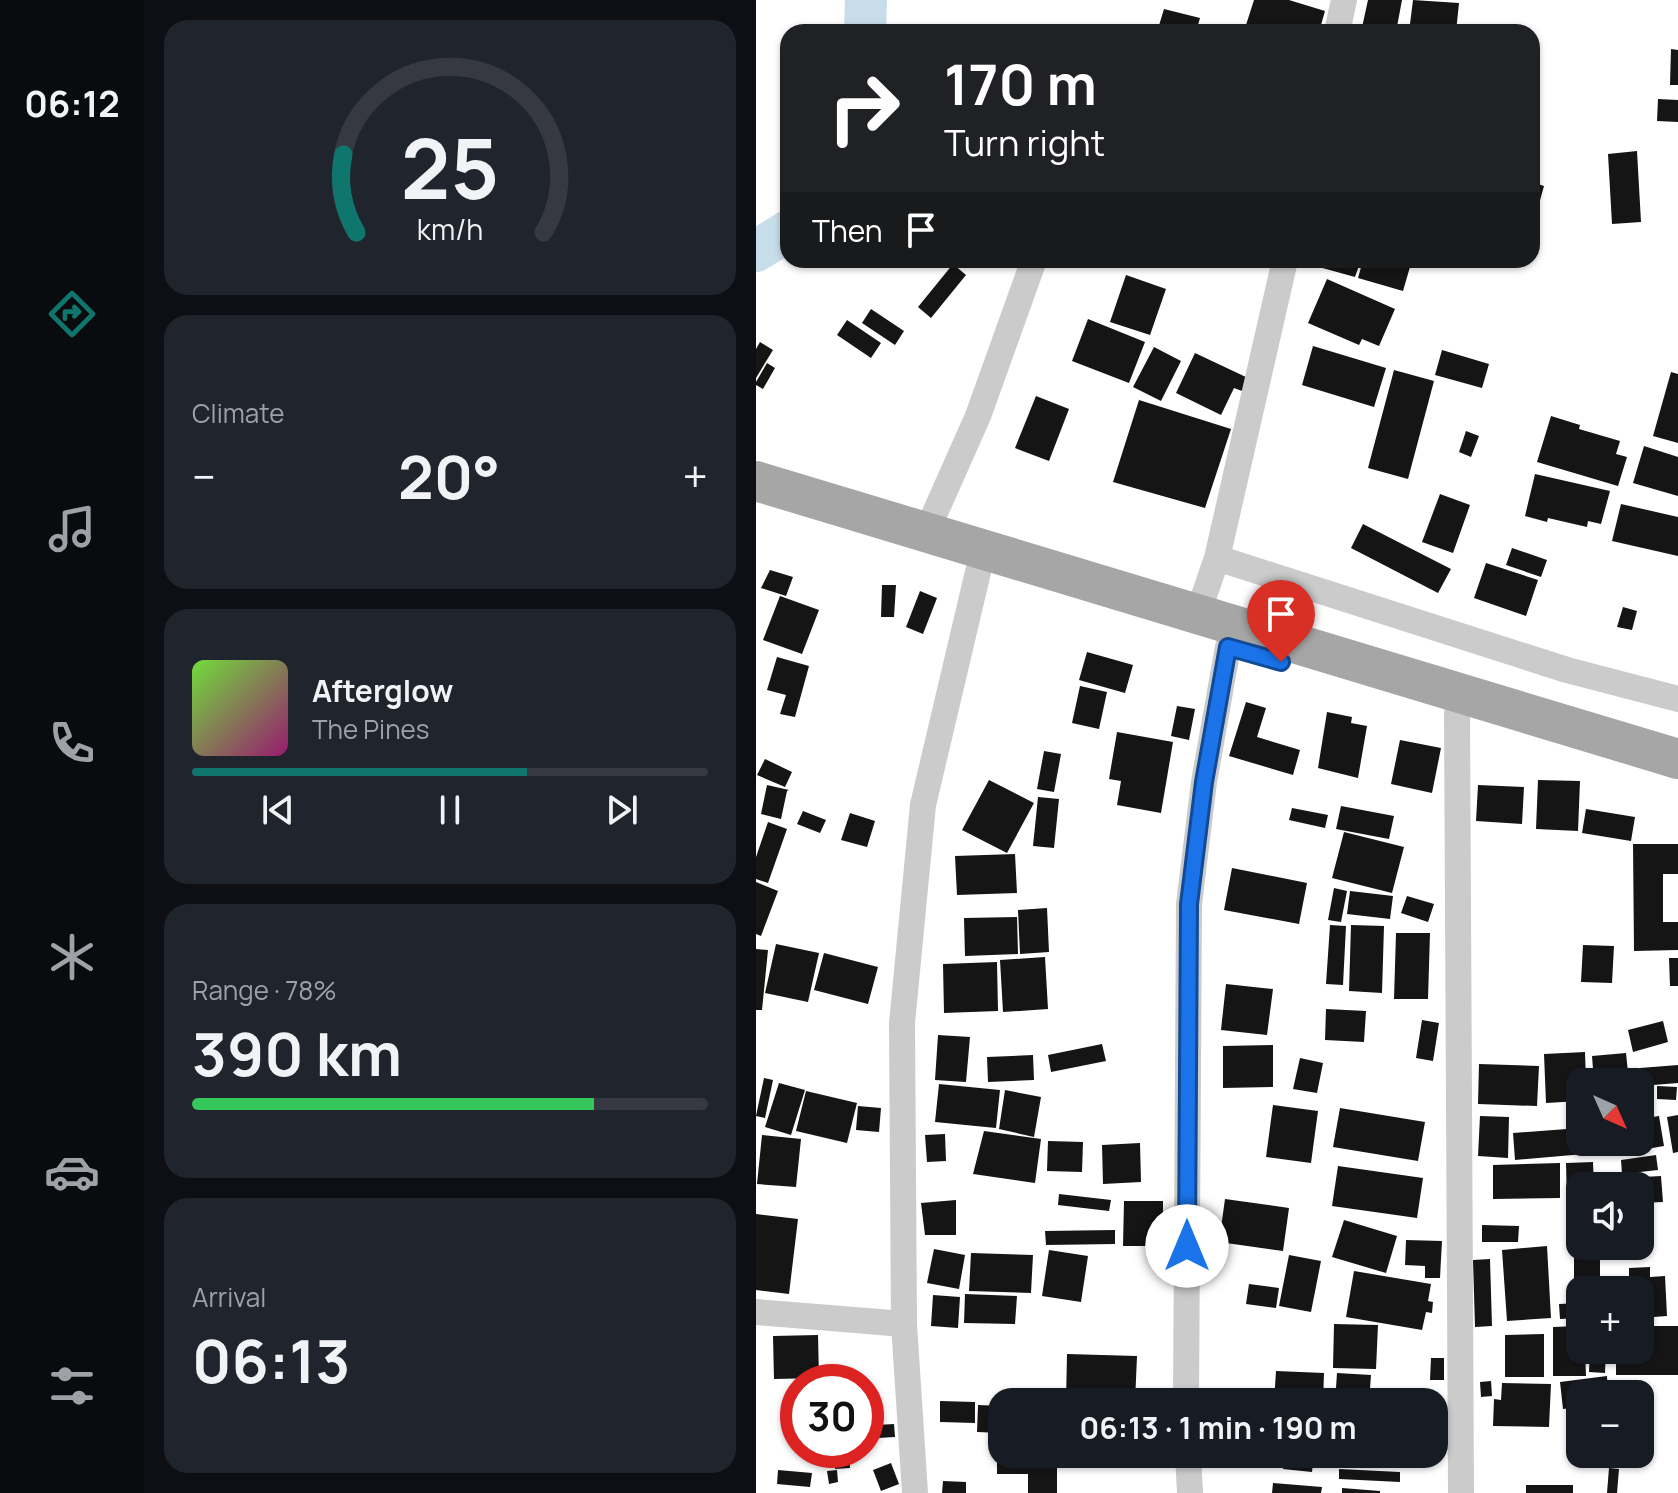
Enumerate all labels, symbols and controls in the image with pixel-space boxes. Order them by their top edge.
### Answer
text: 170 m [944,45,1097,122]
icon: right [812,56,916,160]
text: 06:12 [24,79,120,128]
text: 25 [401,110,499,224]
text: Turn right [944,118,1105,167]
icon: arrive [899,208,943,252]
text: km/h [417,210,483,249]
text: Then [812,210,883,251]
icon: directions [44,286,100,342]
text: Climate [192,395,284,431]
text: 20° [398,435,500,517]
text: − [192,446,216,506]
text: + [683,446,708,506]
icon: music [44,501,100,557]
pin [1247,580,1315,662]
icon: arrive [1259,592,1303,636]
text: Afterglow [312,670,453,711]
text: The Pines [312,711,429,747]
icon: phone [44,715,100,771]
icon: previous [256,788,300,832]
icon: pause [428,788,472,832]
icon: next [600,788,644,832]
icon: climate [44,929,100,985]
text: Range · 78% [192,972,337,1008]
text: 390 km [192,1012,402,1094]
north arrow [1566,1068,1654,1156]
map controls [1566,1068,1654,1468]
icon: car [44,1144,100,1200]
button: sound [1566,1172,1654,1260]
position arrow [1145,1204,1229,1288]
button: + [1566,1276,1654,1364]
text: Arrival [192,1279,266,1315]
text: 06:13 [192,1319,351,1401]
icon: filters [44,1358,100,1414]
speed limit sign: 30 [780,1364,884,1468]
button: − [1566,1380,1654,1468]
text: 06:13 · 1 min · 190 m [1079,1407,1357,1448]

